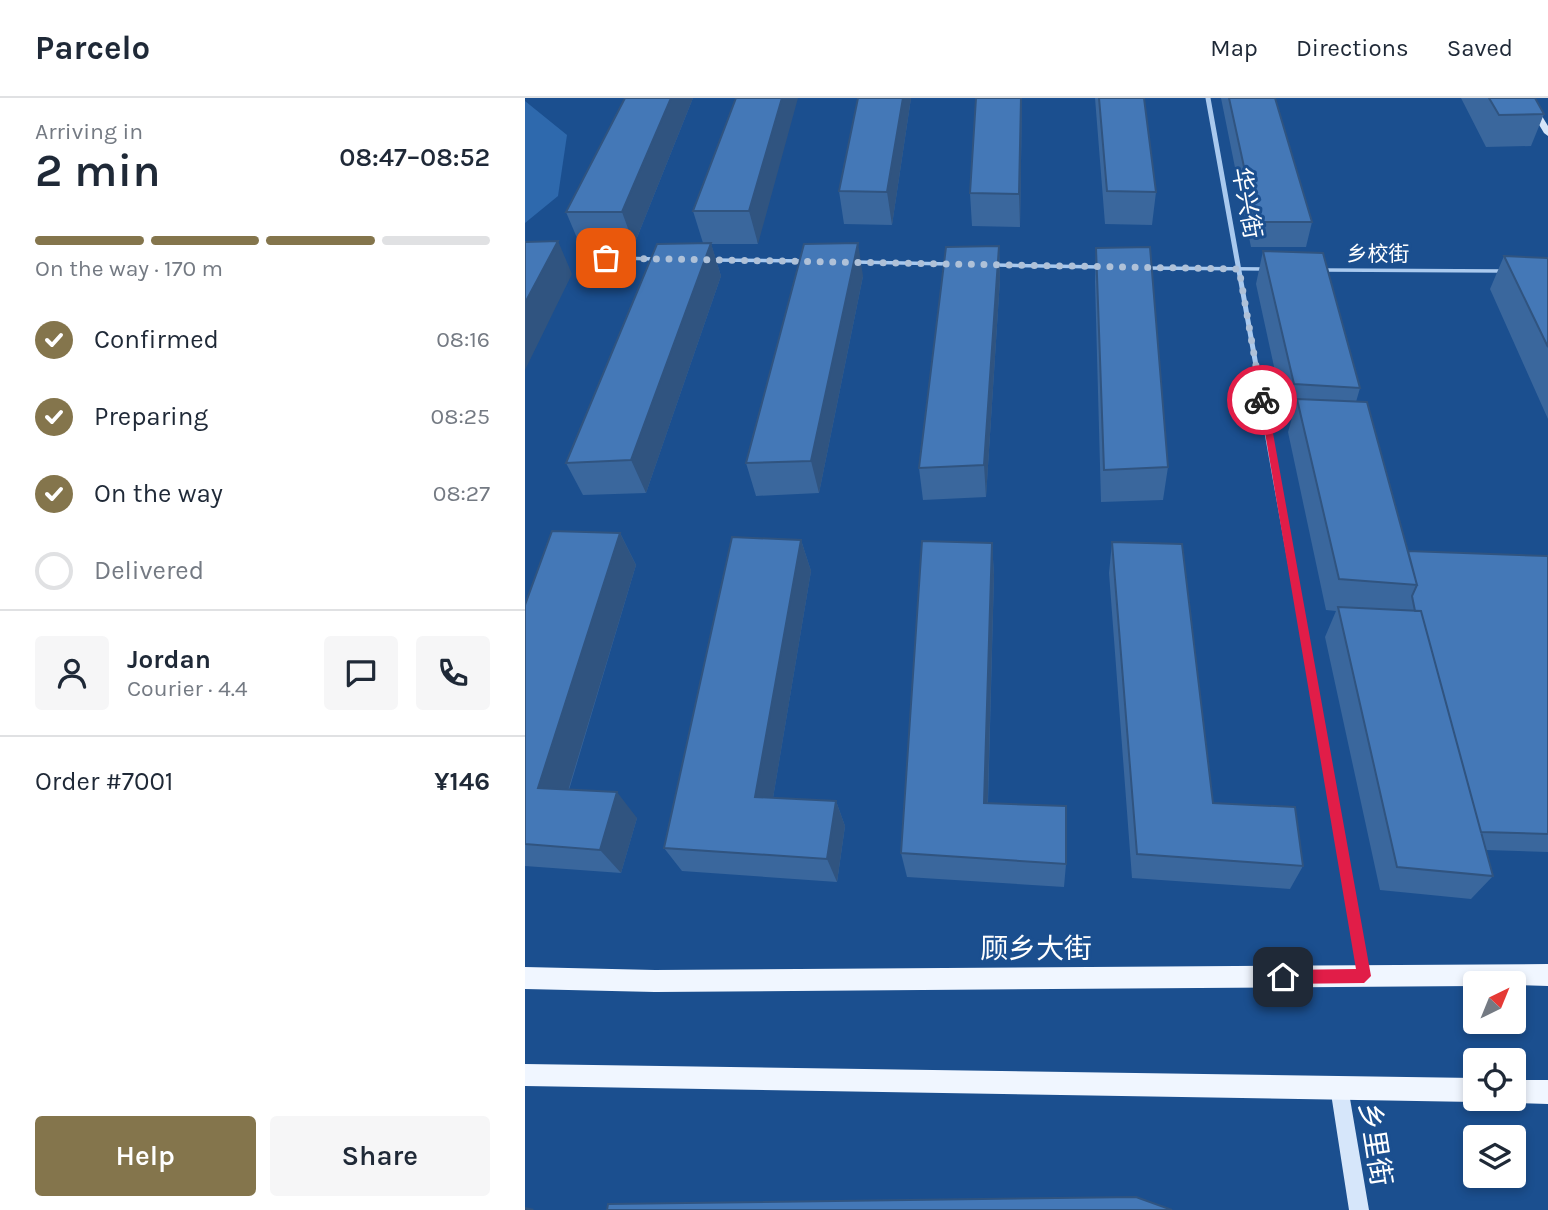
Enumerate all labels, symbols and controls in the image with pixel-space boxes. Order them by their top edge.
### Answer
text: Parcelo [35,29,150,67]
text: Map [1210,34,1258,62]
text: Directions [1296,34,1409,62]
text: Saved [1447,34,1513,62]
text: Arriving in [35,118,143,145]
text: 08:47–08:52 [339,142,490,173]
text: 2 min [35,144,161,198]
street label: 华兴街 [1227,165,1267,241]
pin [576,228,636,288]
icon: bag [587,239,625,277]
street label: 乡校街 [1347,242,1410,266]
text: On the way · 170 m [35,255,223,282]
icon: check [35,321,73,359]
text: Confirmed [94,324,219,355]
text: 08:16 [436,326,490,353]
courier [1227,365,1297,435]
icon: bike [1243,381,1281,419]
icon: check [35,398,73,436]
text: Preparing [94,401,208,432]
text: 08:25 [431,403,490,430]
icon: check [35,475,73,513]
text: On the way [94,478,223,509]
text: 08:27 [433,480,490,507]
text: Delivered [94,555,204,586]
button: person [35,636,109,710]
button: chat [324,636,398,710]
button: phone [416,636,490,710]
text: Jordan [127,644,211,675]
text: Courier · 4.4 [127,675,248,702]
text: Order #7001 [35,766,173,797]
text: ¥146 [434,766,490,797]
street label: 顾乡大街 [980,932,1092,965]
pin [1253,947,1313,1007]
icon: home [1264,958,1302,996]
north arrow [1463,971,1526,1034]
map controls [1463,971,1526,1188]
button: locate [1463,1048,1526,1111]
street label: 乡里街 [1353,1100,1398,1188]
button: Help [35,1116,256,1196]
button: Share [270,1116,490,1196]
button: layers [1463,1125,1526,1188]

